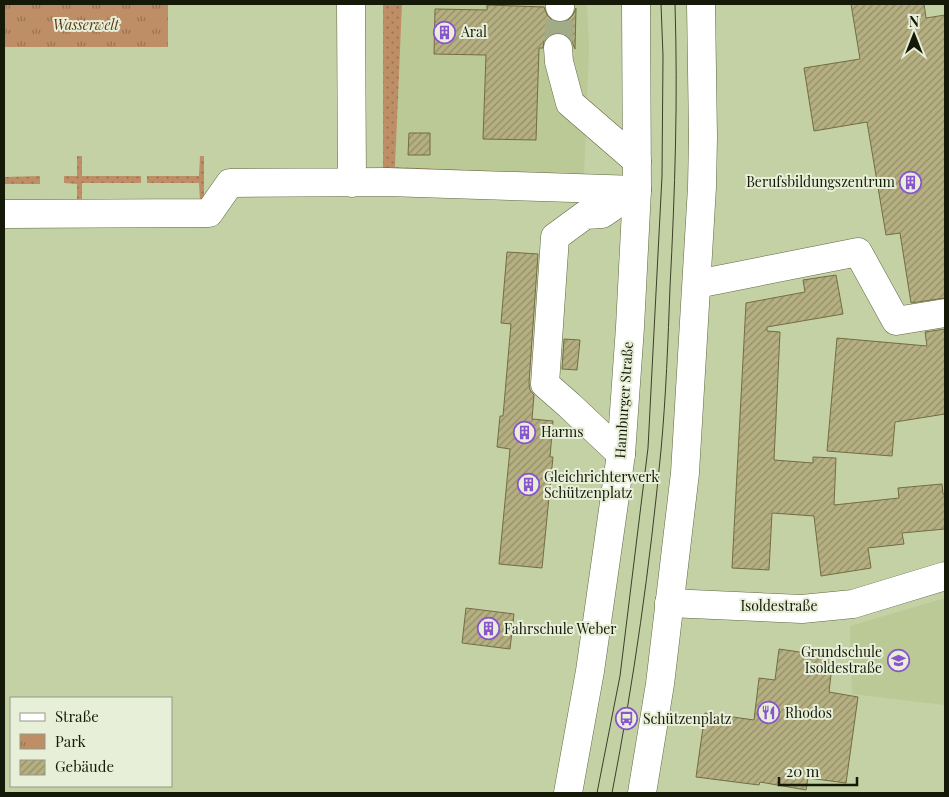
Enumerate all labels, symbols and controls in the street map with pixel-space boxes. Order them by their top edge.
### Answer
north arrow [889,10,939,60]
text: N [909,12,919,31]
park label: Wasserwelt [53,15,120,34]
building icon: Aral [433,20,457,44]
place label: Aral [460,22,487,41]
building icon: Berufsbildungszentrum [899,170,923,194]
place label: Berufsbildungszentrum [746,172,896,191]
street label: Hamburger Straße [610,341,637,459]
building icon: Harms [513,420,537,444]
place label: Harms [541,422,583,441]
place label: Gleichrichterwerk Schützenplatz [544,467,659,502]
building icon: Gleichrichterwerk Schützenplatz [516,473,540,497]
street label: Isoldestraße [740,596,818,615]
building icon: Fahrschule Weber [476,617,500,641]
place label: Fahrschule Weber [504,619,617,638]
place label: Grundschule Isoldestraße [801,642,882,677]
school or university icon: Grundschule Isoldestraße [886,648,910,672]
legend [10,697,172,787]
restaurant icon: Rhodos [757,701,781,725]
place label: Rhodos [785,703,832,722]
text: Straße [55,706,99,726]
bus stop icon: Schützenplatz [615,707,639,731]
place label: Schützenplatz [643,709,732,728]
text: Park [55,731,87,751]
scale bar [779,754,856,786]
text: Gebäude [55,756,114,776]
text: 20 m [786,761,820,781]

